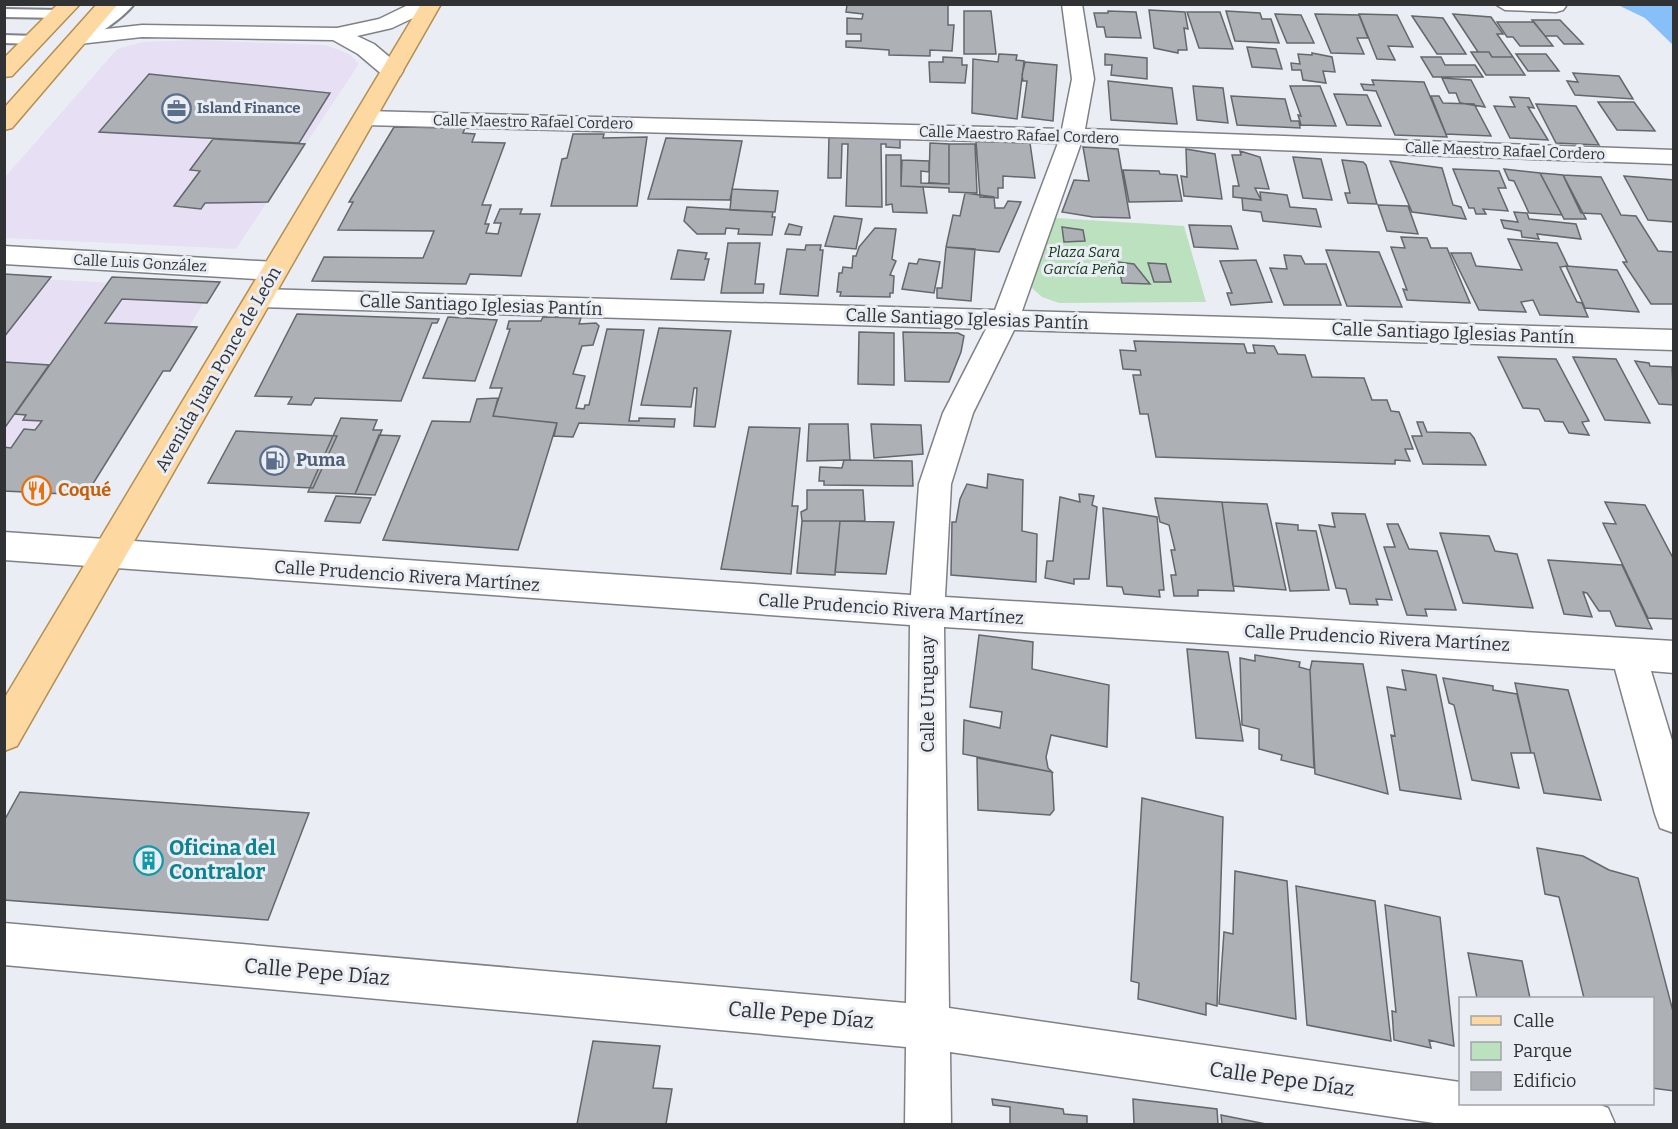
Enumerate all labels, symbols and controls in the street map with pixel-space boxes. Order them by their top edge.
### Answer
office icon: Island Finance [160,92,192,124]
place label: Island Finance [197,99,301,117]
street label: Calle Maestro Rafael Cordero [433,111,633,133]
street label: Calle Maestro Rafael Cordero [919,123,1119,147]
street label: Calle Maestro Rafael Cordero [1405,139,1605,163]
park label: Plaza Sara García Peña [1043,243,1125,278]
street label: Calle Luis González [73,251,207,275]
street label: Avenida Juan Ponce de León [150,262,286,475]
street label: Calle Santiago Iglesias Pantín [359,290,604,320]
street label: Calle Santiago Iglesias Pantín [845,304,1090,334]
street label: Calle Santiago Iglesias Pantín [1331,318,1576,348]
fuel station icon: Puma [259,444,291,476]
place label: Puma [296,449,346,471]
restaurant icon: Coqué [21,474,53,506]
place label: Coqué [58,479,111,501]
street label: Calle Prudencio Rivera Martínez [273,556,541,596]
street label: Calle Prudencio Rivera Martínez [757,589,1025,629]
street label: Calle Prudencio Rivera Martínez [1243,620,1511,656]
street label: Calle Uruguay [917,635,939,753]
place label: Oficina del Contralor [169,835,276,885]
building icon: Oficina del Contralor [132,844,164,876]
street label: Calle Pepe Díaz [243,953,391,991]
street label: Calle Pepe Díaz [727,996,875,1034]
legend [1459,997,1654,1105]
text: Calle [1513,1010,1554,1032]
text: Parque [1513,1040,1572,1062]
street label: Calle Pepe Díaz [1208,1056,1356,1102]
text: Edificio [1513,1070,1576,1092]

